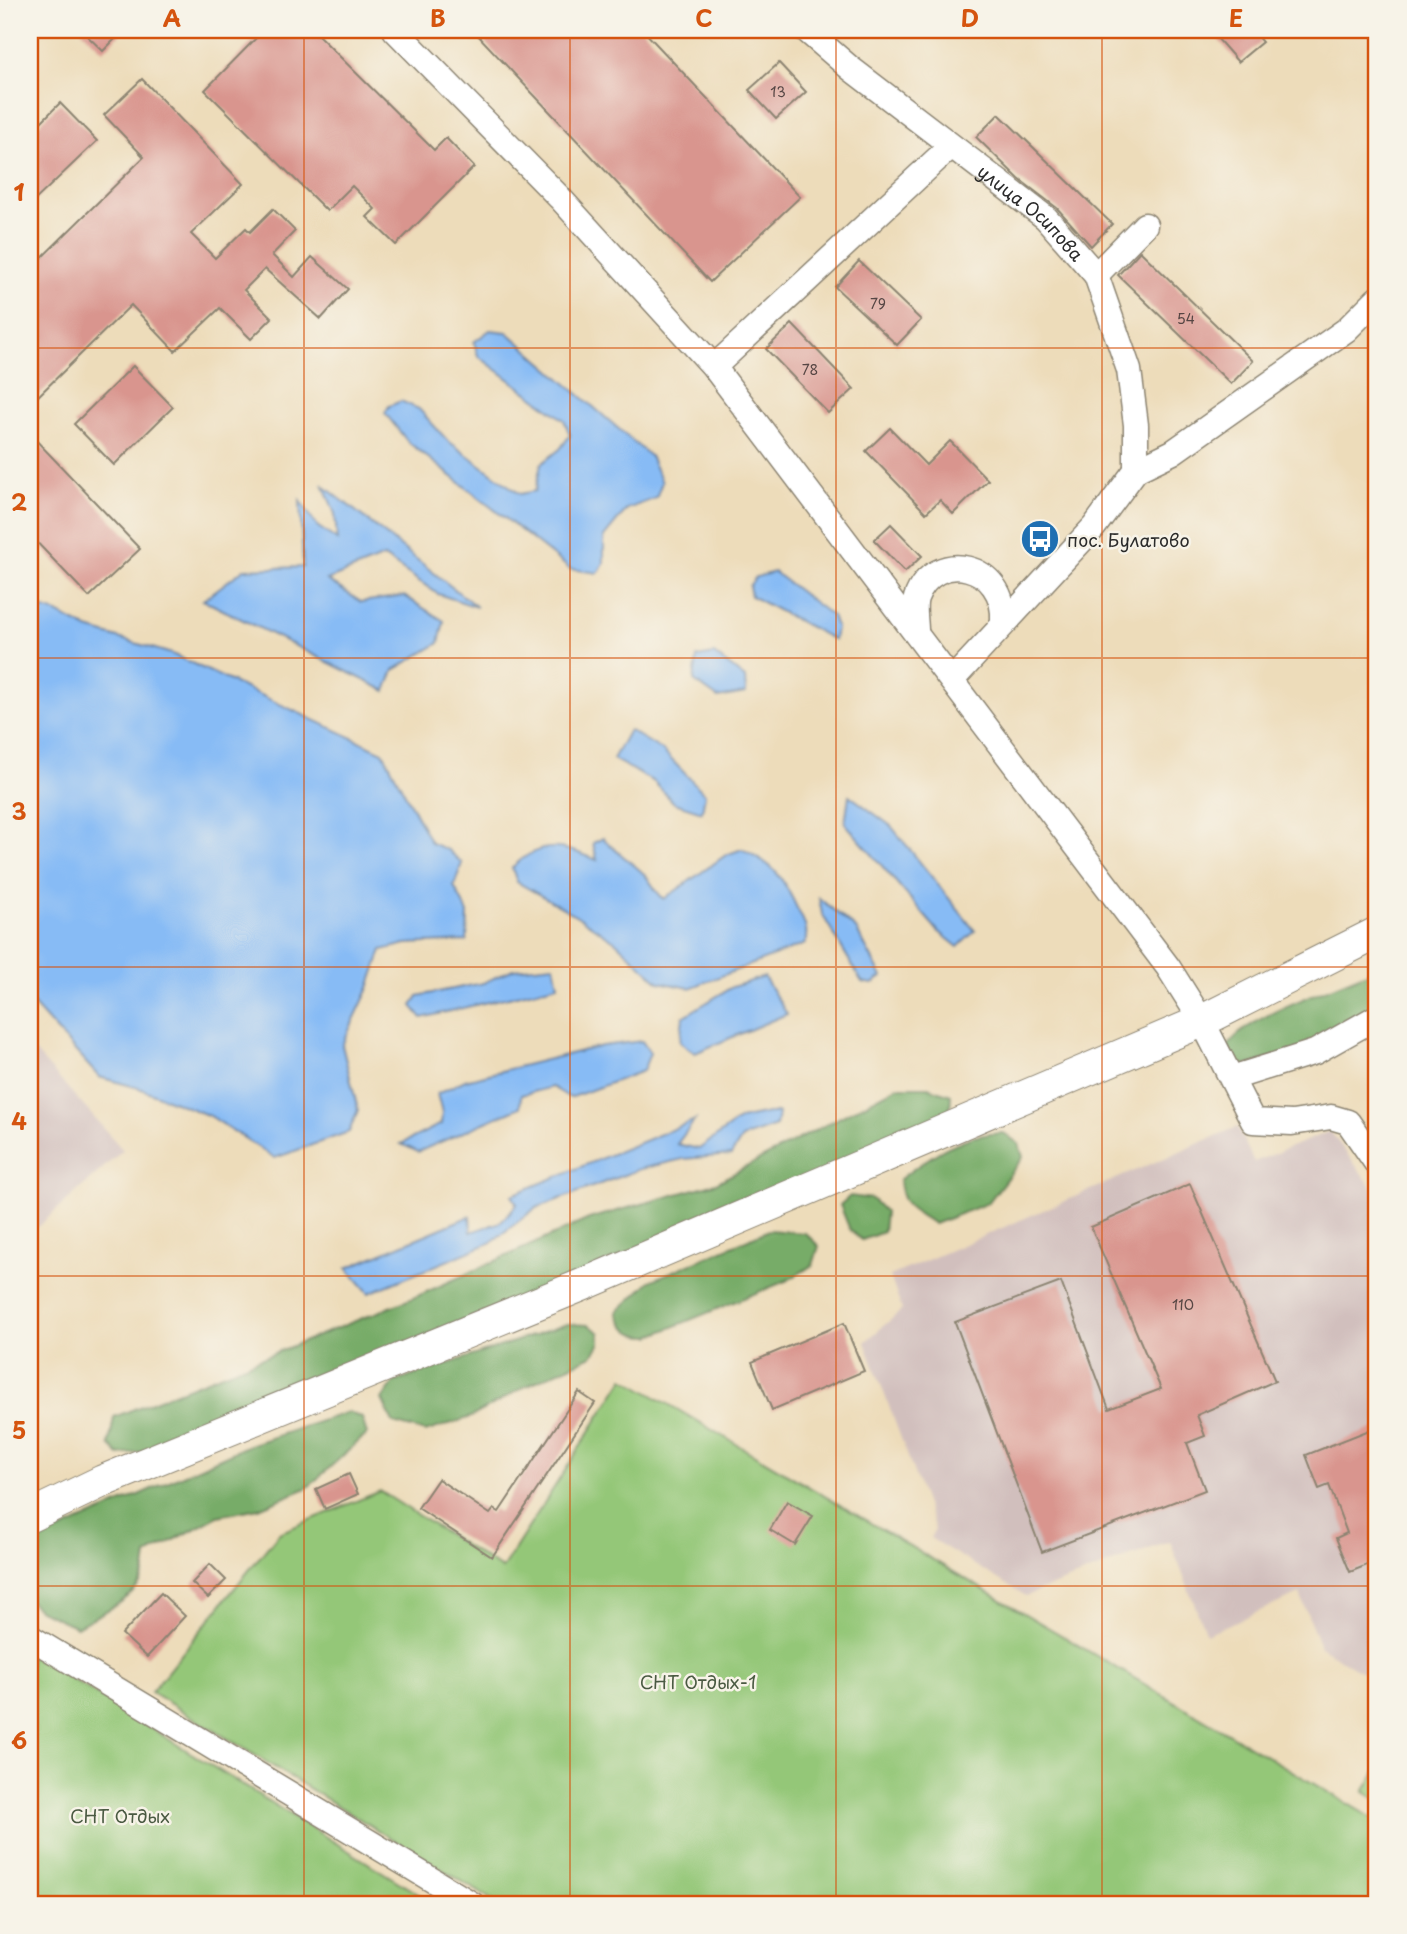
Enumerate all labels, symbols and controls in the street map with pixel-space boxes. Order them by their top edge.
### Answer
text: A [163,0,181,35]
text: B [430,0,446,35]
text: C [695,0,713,35]
text: D [961,0,979,35]
text: E [1229,0,1243,35]
house number: 13 [770,81,786,102]
street label: улица Осипова [972,157,1091,267]
text: 1 [14,174,25,209]
house number: 79 [870,293,886,314]
house number: 54 [1177,308,1195,329]
house number: 78 [802,359,818,380]
text: 2 [11,484,27,519]
bus stop icon: пос. Булатово [1019,518,1061,560]
place label: пос. Булатово [1067,526,1190,553]
text: 3 [11,793,27,828]
text: 4 [11,1103,27,1138]
house number: 110 [1172,1294,1194,1315]
text: 5 [12,1412,26,1447]
park label: СНТ Отдых-1 [640,1668,756,1695]
text: 6 [11,1722,27,1757]
park label: СНТ Отдых [70,1802,170,1829]

